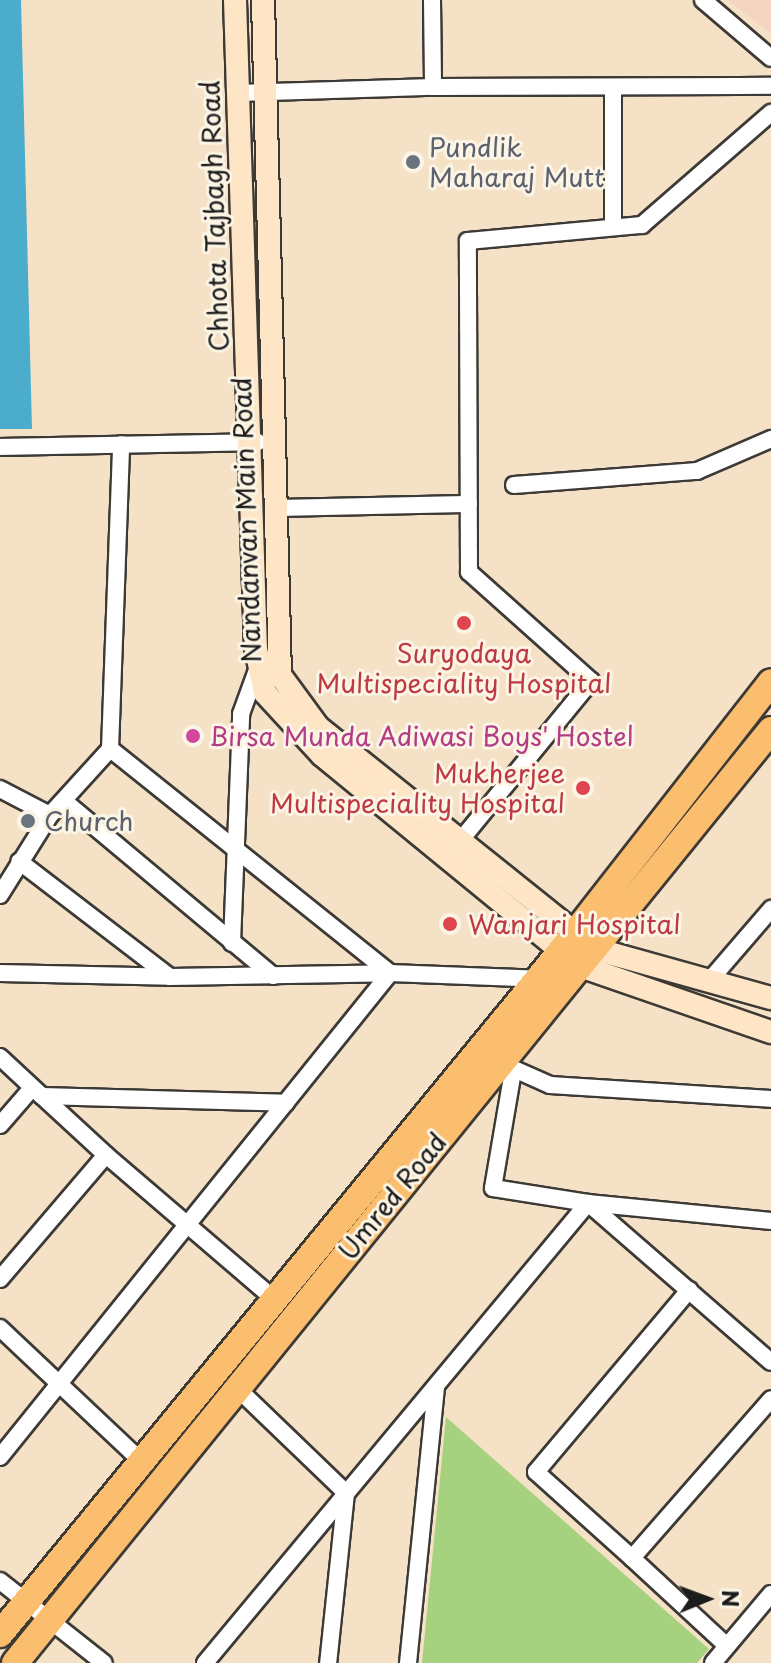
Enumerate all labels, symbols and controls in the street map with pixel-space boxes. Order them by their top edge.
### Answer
street label: Chhota Tajbagh Road [194,81,234,351]
place label: Pundlik Maharaj Mutt [429,131,605,192]
marker: Pundlik Maharaj Mutt [404,153,422,171]
street label: Nandanvan Main Road [225,376,267,664]
marker: Suryodaya Multispeciality Hospital [453,612,475,634]
place label: Suryodaya Multispeciality Hospital [316,637,612,698]
place label: Birsa Munda Adiwasi Boys' Hostel [209,720,637,752]
marker: Birsa Munda Adiwasi Boys' Hostel [184,727,202,745]
place label: Mukherjee Multispeciality Hospital [269,757,565,818]
marker: Mukherjee Multispeciality Hospital [572,777,594,799]
place label: Church [44,805,133,837]
marker: Church [19,812,37,830]
place label: Wanjari Hospital [468,908,682,940]
marker: Wanjari Hospital [439,913,461,935]
street label: Umred Road [331,1125,453,1267]
north arrow [667,1559,747,1639]
text: N [715,1590,748,1608]

